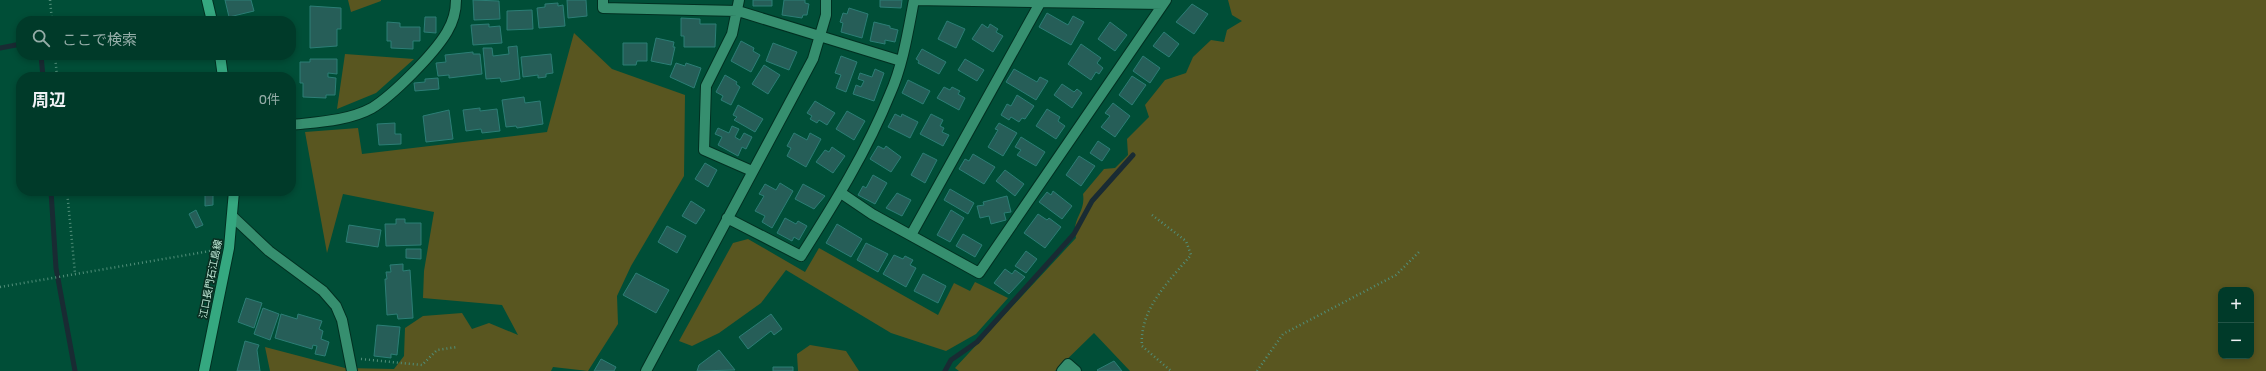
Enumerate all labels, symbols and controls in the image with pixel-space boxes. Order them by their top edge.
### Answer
search box [16,16,296,60]
icon: search [30,27,52,49]
text: ここで検索 [62,31,137,49]
text: 周辺 [32,90,66,110]
text: 0件 [259,92,280,107]
street label: 江口長門石江島線 [197,239,225,320]
map controls [2218,287,2254,359]
button: + [2218,287,2254,323]
button: − [2218,323,2254,359]

